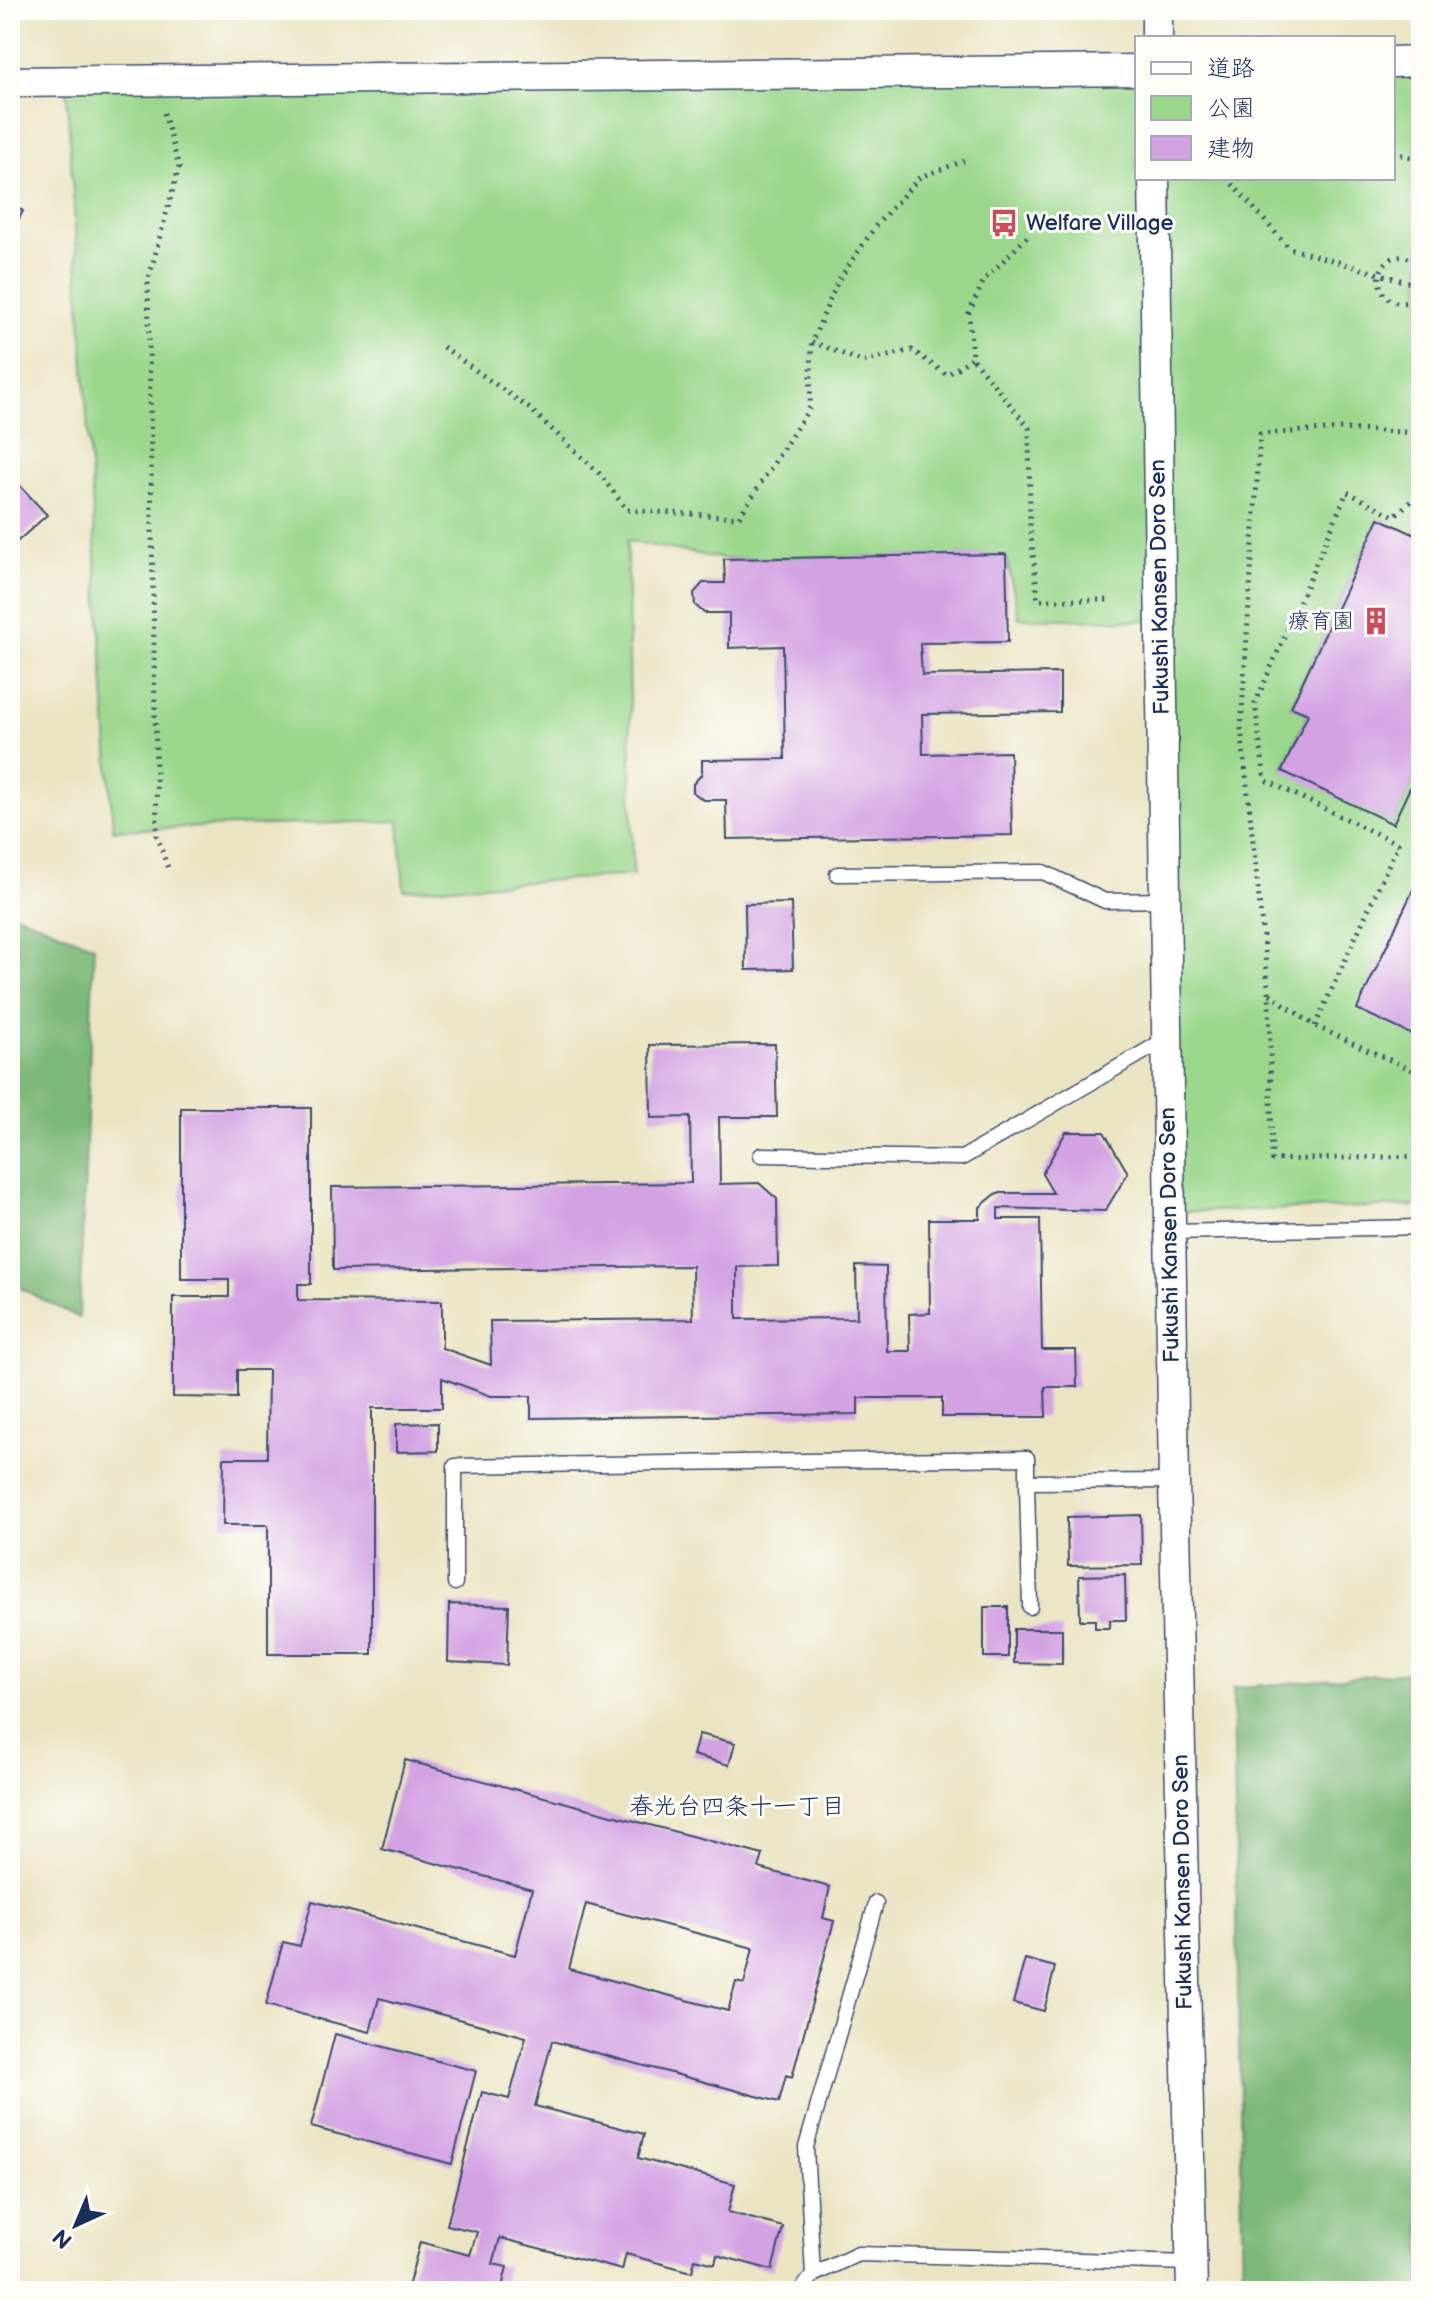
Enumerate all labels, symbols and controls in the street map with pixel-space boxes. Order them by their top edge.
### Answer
legend [1135,36,1395,180]
text: 道路 [1207,54,1255,83]
text: 公園 [1207,94,1255,123]
text: 建物 [1207,134,1255,163]
bus stop icon: Welfare Village [989,208,1019,238]
place label: Welfare Village [1026,210,1174,237]
street label: Fukushi Kansen Doro Sen [1144,459,1176,715]
building icon: 療育園 [1361,606,1391,636]
place label: 療育園 [1288,608,1354,635]
street label: Fukushi Kansen Doro Sen [1154,1107,1186,1363]
street label: Fukushi Kansen Doro Sen [1167,1754,1199,2010]
district label: 春光台四条十一丁目 [629,1792,845,1821]
north arrow [36,2185,116,2265]
text: N [48,2223,78,2254]

